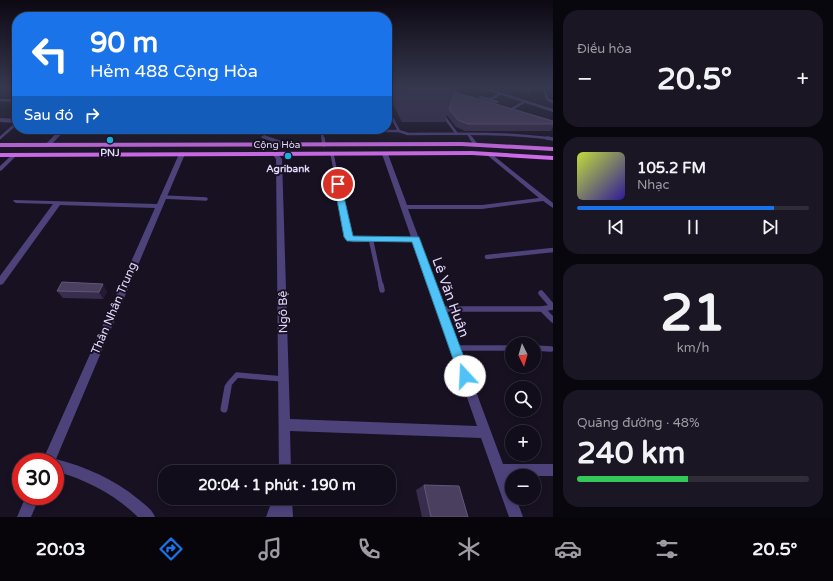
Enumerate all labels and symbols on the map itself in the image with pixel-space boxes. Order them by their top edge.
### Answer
marker: PNJ [105,135,115,145]
street label: Cộng Hòa [254,139,300,151]
place label: PNJ [100,147,120,159]
marker: Agribank [283,151,293,161]
place label: Agribank [266,163,310,175]
pin [321,167,355,201]
street label: Lê Văn Huân [428,255,473,340]
street label: Thân Nhân Trung [88,260,140,356]
street label: Ngô Bệ [276,290,290,333]
north arrow [505,337,541,373]
position arrow [444,355,486,397]
speed limit sign: 30 [12,453,64,505]

